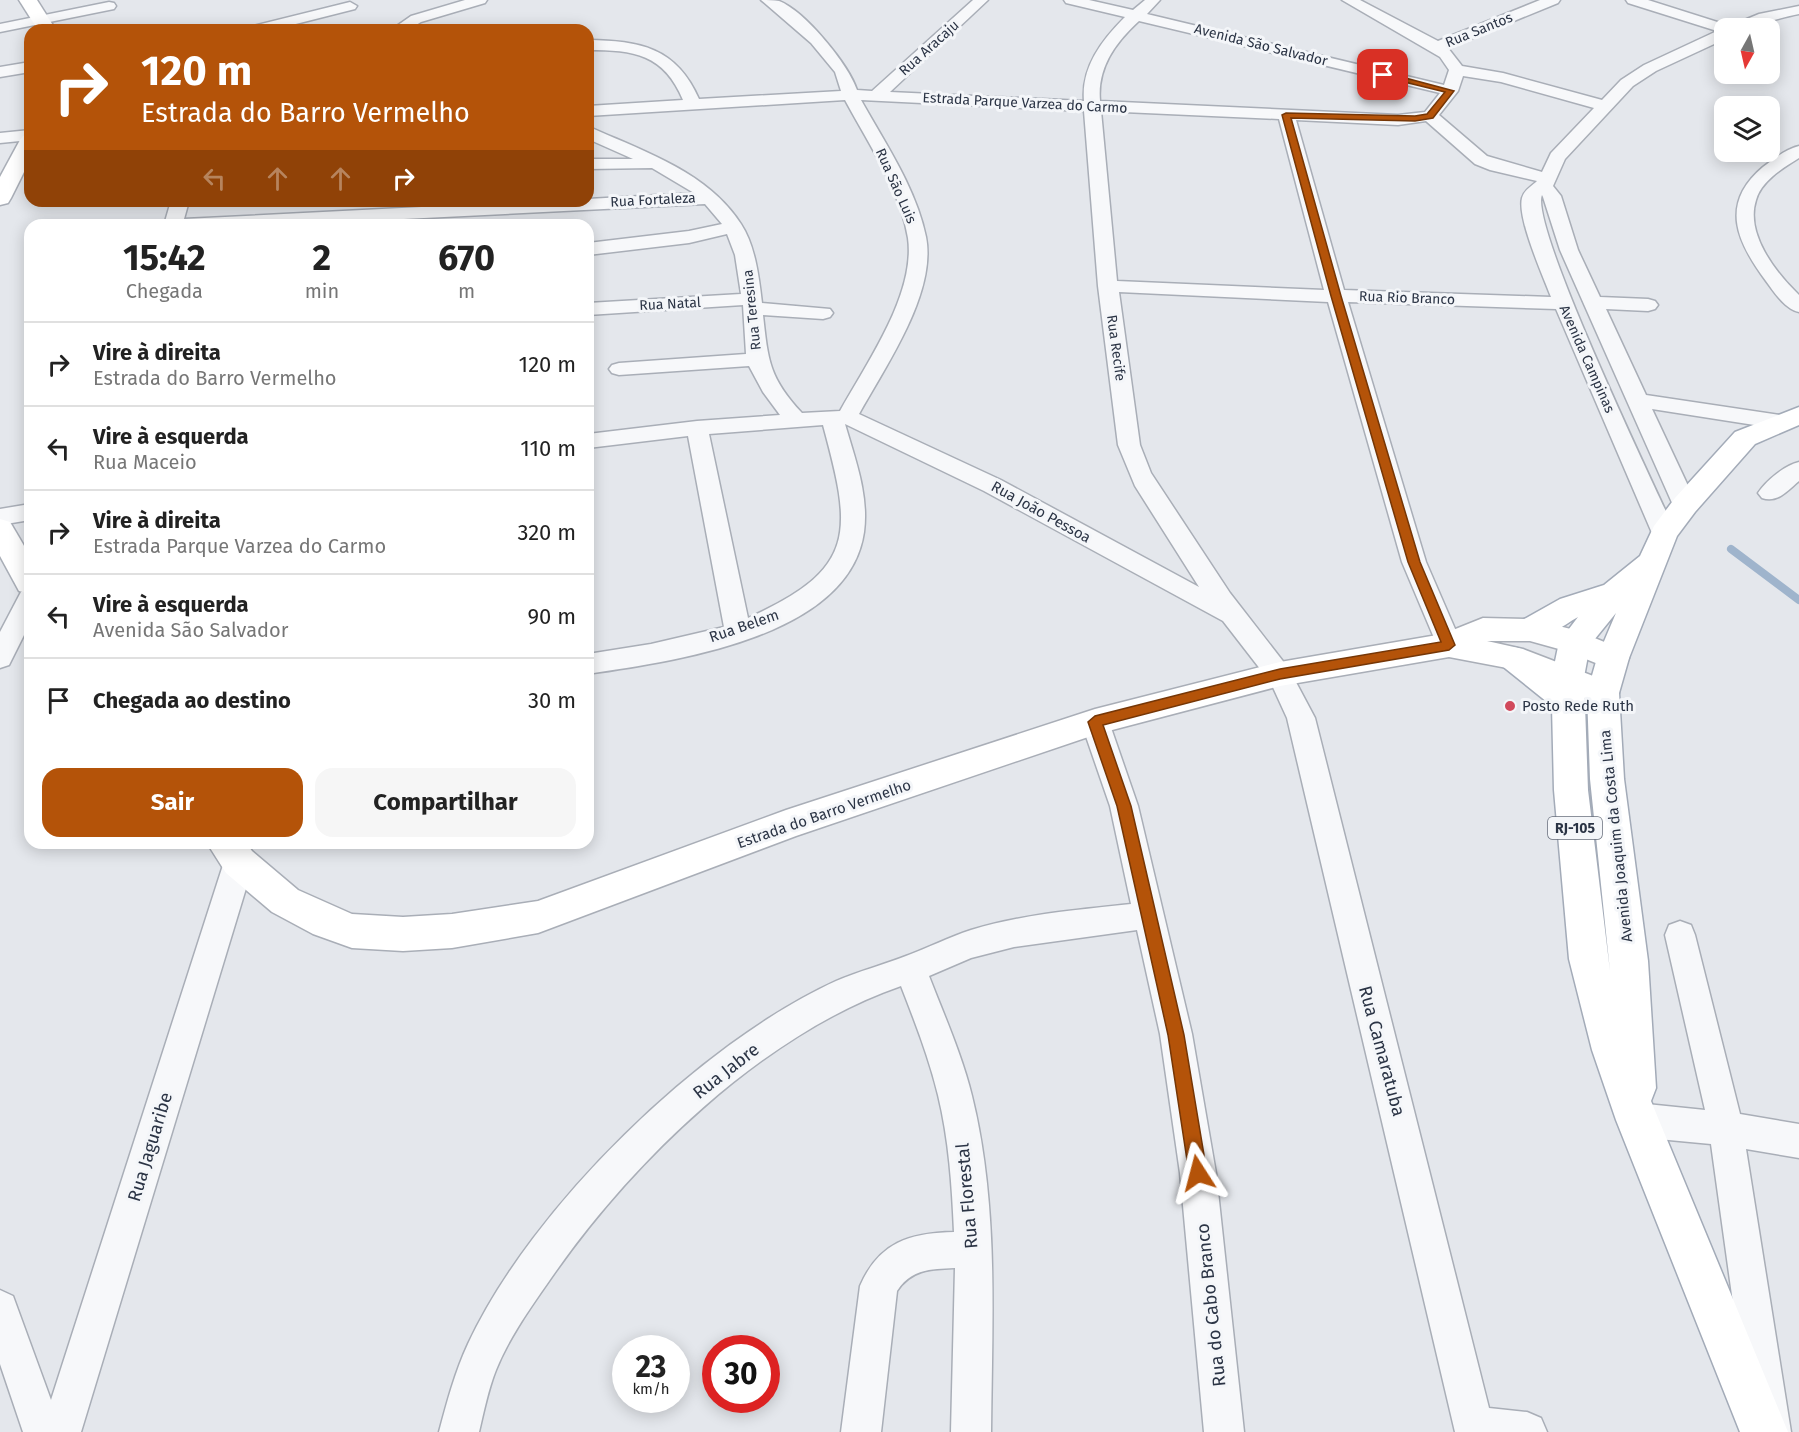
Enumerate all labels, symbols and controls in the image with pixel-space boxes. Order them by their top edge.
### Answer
street label: Rua Santos [1443,9,1516,51]
street label: Rua Aracaju [896,17,962,79]
north arrow [1714,18,1780,84]
map controls [1714,18,1780,162]
street label: Avenida São Salvador [1193,20,1330,70]
text: 120 m [141,46,252,96]
icon: right [42,48,120,126]
pin [1357,49,1408,100]
icon: arrive [1366,58,1399,91]
street label: Estrada Parque Varzea do Carmo [922,89,1128,117]
button: layers [1714,96,1780,162]
text: Estrada do Barro Vermelho [141,97,470,129]
street label: Rua São Luis [872,146,920,227]
icon: left [198,162,231,195]
icon: ahead [261,162,294,195]
icon: ahead [324,162,357,195]
icon: right [387,162,420,195]
street label: Rua Fortaleza [610,189,696,211]
text: 15:42 [123,236,206,280]
text: 2 [313,236,331,280]
text: 670 [438,236,495,280]
street label: Rua Teresina [739,269,765,351]
text: Chegada [126,279,203,303]
text: min [305,279,339,303]
text: m [458,279,475,303]
street label: Rua Rio Branco [1359,288,1455,308]
street label: Rua Natal [639,294,701,314]
street label: Avenida Campinas [1556,302,1619,416]
street label: Rua Recife [1103,314,1129,382]
text: Vire à direita [93,339,221,366]
icon: right [42,348,75,381]
text: 120 m [519,351,576,378]
text: Estrada do Barro Vermelho [93,366,337,390]
text: Vire à esquerda [93,423,249,450]
icon: left [42,432,75,465]
text: 110 m [520,435,576,462]
text: Rua Maceio [93,450,197,474]
street label: Rua João Pessoa [988,477,1094,547]
text: Vire à direita [93,507,221,534]
icon: right [42,516,75,549]
text: 320 m [517,519,576,546]
text: Estrada Parque Varzea do Carmo [93,534,386,558]
text: Vire à esquerda [93,591,249,618]
icon: left [42,600,75,633]
text: 90 m [527,603,576,630]
street label: Rua Belem [707,606,781,646]
text: Avenida São Salvador [93,618,288,642]
icon: arrive [42,684,75,717]
text: Chegada ao destino [93,687,291,714]
text: 30 m [528,687,576,714]
place label: Posto Rede Ruth [1522,697,1634,715]
marker: Posto Rede Ruth [1503,699,1517,713]
street label: Avenida Joaquim da Costa Lima [1596,729,1636,943]
button: Sair [42,768,303,837]
button: Compartilhar [315,768,576,837]
street label: Estrada do Barro Vermelho [735,776,913,852]
road number: RJ-105 [1548,817,1602,839]
street label: Rua Camaratuba [1354,983,1410,1119]
street label: Rua Jabre [688,1038,764,1104]
street label: Rua Jaguaribe [123,1090,177,1204]
position arrow [1166,1141,1230,1205]
street label: Rua Florestal [951,1142,983,1250]
street label: Rua do Cabo Branco [1191,1222,1231,1388]
speed limit sign: 30 [702,1335,780,1413]
text: 23 [636,1349,666,1385]
text: km/h [632,1380,670,1398]

